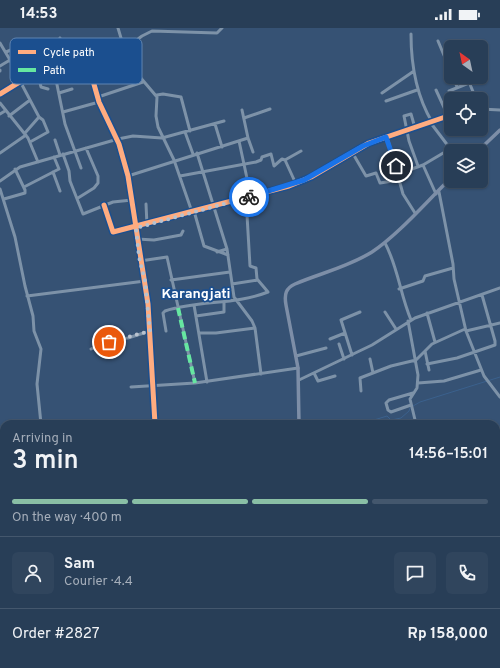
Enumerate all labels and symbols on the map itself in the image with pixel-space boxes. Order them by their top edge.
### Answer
legend [10,38,142,84]
north arrow [444,40,488,84]
text: Cycle path [43,46,95,60]
text: Path [43,64,65,78]
pin [379,149,413,183]
courier [229,177,269,217]
district label: Karangjati [162,286,230,303]
pin [92,325,126,359]

